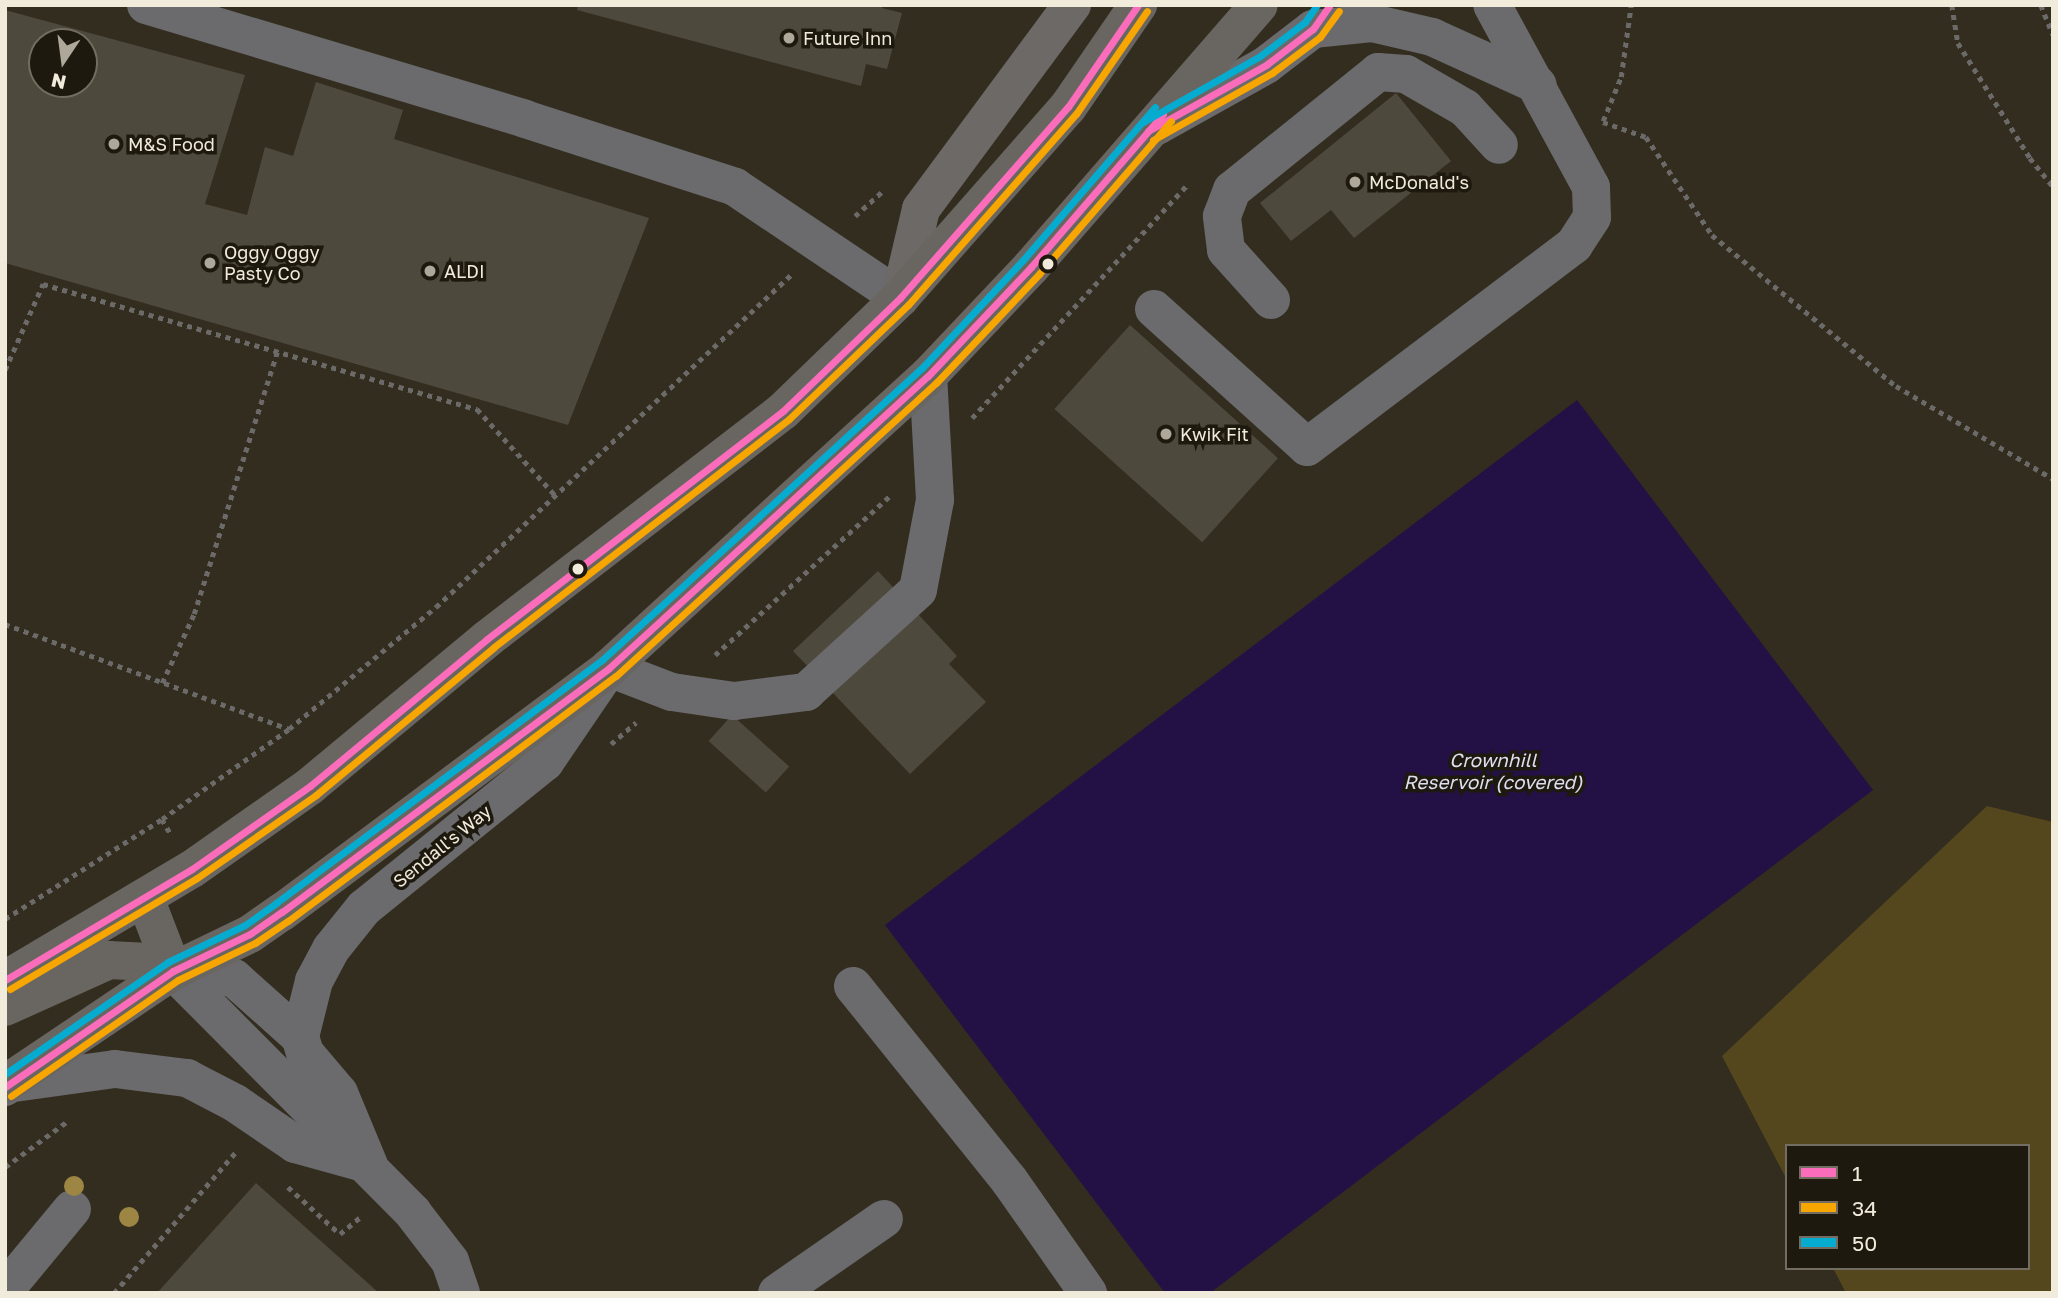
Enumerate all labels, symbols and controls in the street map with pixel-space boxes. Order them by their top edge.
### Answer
place label: Future Inn [803,27,892,49]
north arrow [28,28,98,98]
marker: Future Inn [781,30,797,46]
text: N [49,69,68,95]
place label: M&S Food [128,133,215,155]
marker: M&S Food [106,136,122,152]
place label: McDonald's [1369,171,1469,193]
marker: McDonald's [1347,174,1363,190]
place label: Oggy Oggy Pasty Co [224,242,320,284]
marker: Oggy Oggy Pasty Co [202,255,218,271]
unlabelled marker [1041,257,1055,271]
place label: ALDI [444,260,485,282]
marker: ALDI [422,263,438,279]
place label: Kwik Fit [1180,423,1249,445]
marker: Kwik Fit [1158,426,1174,442]
unlabelled marker [571,562,585,576]
water label: Crownhill Reservoir (covered) [1404,749,1582,793]
street label: Sendall's Way [389,800,495,892]
legend [1785,1144,2030,1270]
text: 1 [1852,1160,1862,1186]
text: 34 [1852,1195,1877,1221]
text: 50 [1852,1230,1877,1256]

